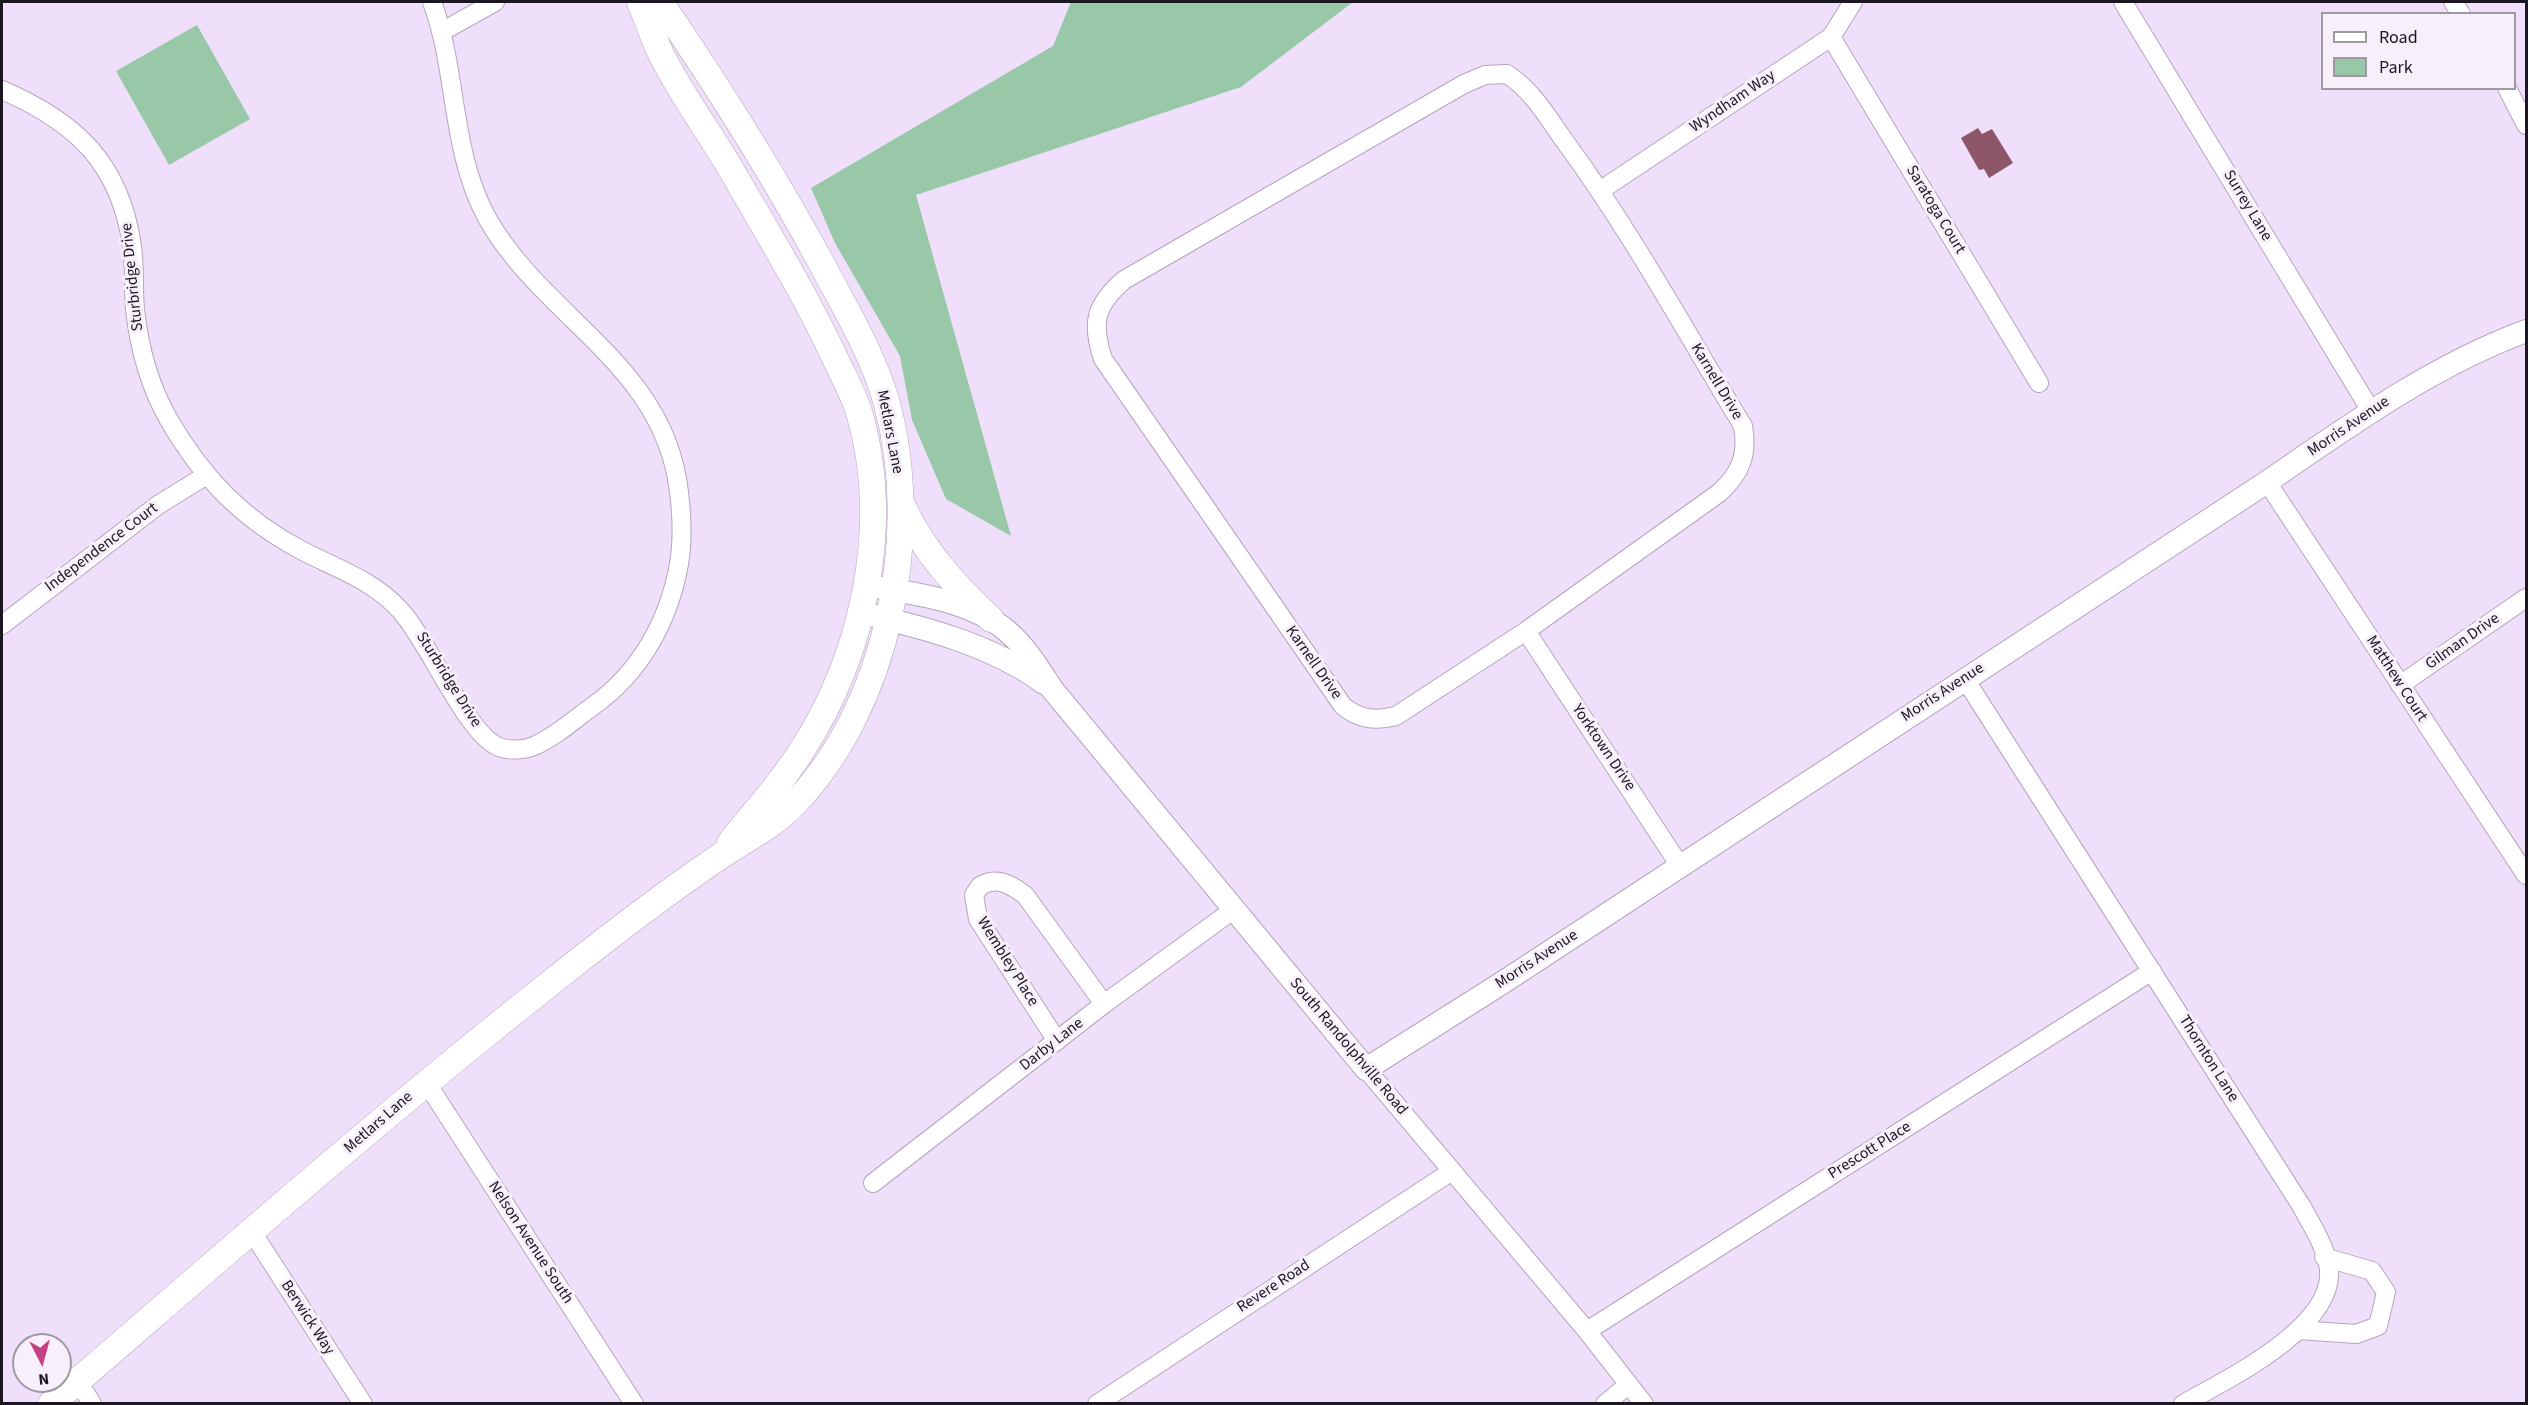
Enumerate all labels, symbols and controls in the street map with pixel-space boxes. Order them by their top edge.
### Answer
legend [2321,12,2516,90]
text: Road [2379,25,2418,50]
text: Park [2379,55,2413,80]
street label: Wyndham Way [1687,66,1779,138]
street label: Saratoga Court [1901,162,1969,258]
street label: Surrey Lane [2218,167,2276,245]
street label: Sturbridge Drive [118,222,148,332]
street label: Karnell Drive [1686,340,1746,424]
street label: Metlars Lane [871,389,907,475]
street label: Morris Avenue [2304,393,2394,461]
street label: Independence Court [42,499,162,597]
street label: Gilman Drive [2422,610,2504,674]
street label: Karnell Drive [1281,622,1345,704]
street label: Sturbridge Drive [411,629,485,731]
street label: Matthew Court [2361,632,2431,726]
street label: Morris Avenue [1898,659,1988,727]
street label: Yorktown Drive [1567,701,1639,795]
street label: Wembley Place [972,914,1042,1010]
street label: Morris Avenue [1492,926,1582,994]
street label: South Randolphville Road [1285,974,1411,1120]
street label: Thornton Lane [2174,1012,2242,1106]
street label: Darby Lane [1016,1014,1088,1076]
street label: Metlars Lane [341,1088,417,1158]
street label: Prescott Place [1825,1118,1915,1184]
street label: Nelson Avenue South [483,1178,577,1308]
street label: Revere Road [1234,1256,1314,1318]
street label: Berwick Way [276,1277,338,1359]
north arrow [12,1333,72,1393]
text: N [37,1367,50,1390]

